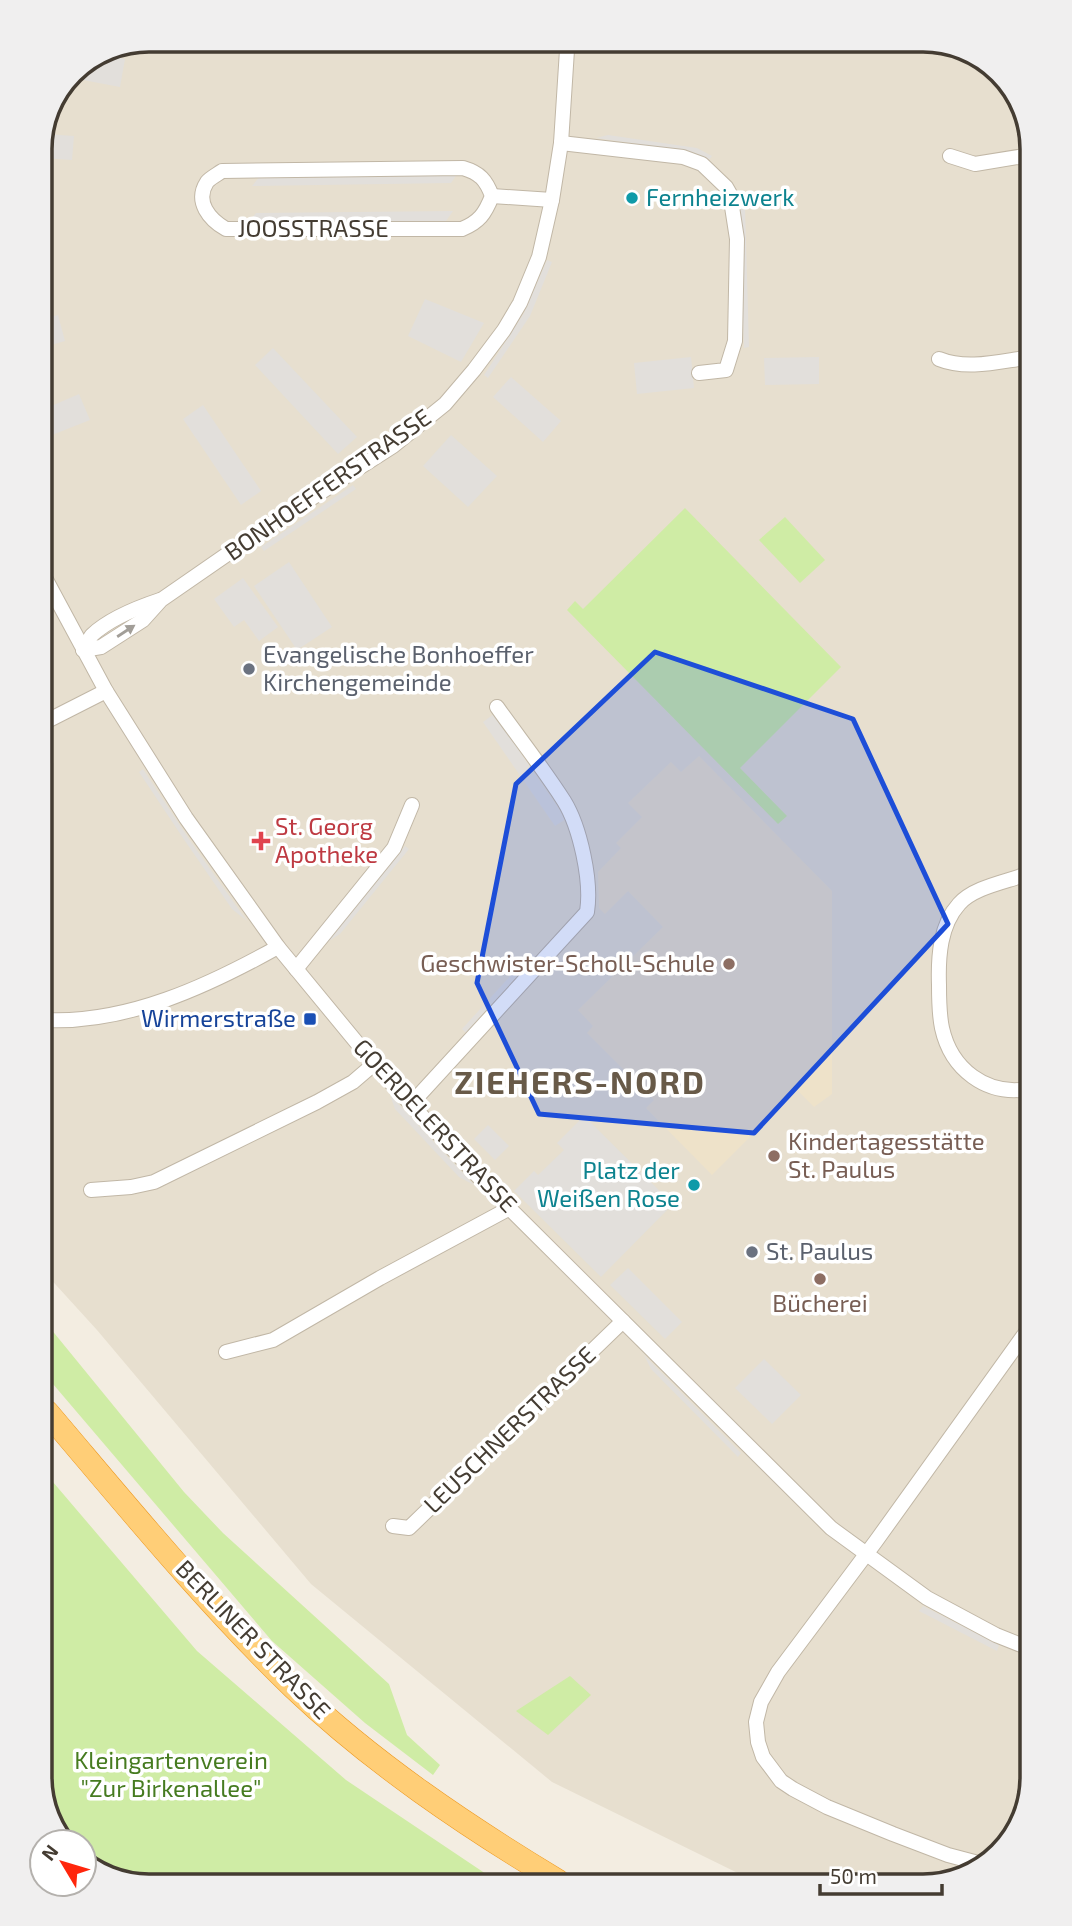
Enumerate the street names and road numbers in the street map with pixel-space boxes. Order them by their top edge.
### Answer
street label: JOOSSTRASSE [237,213,389,242]
street label: BONHOEFFERSTRASSE [218,402,436,566]
street label: GOERDELERSTRASSE [348,1032,524,1218]
street label: LEUSCHNERSTRASSE [417,1339,601,1518]
street label: BERLINER STRASSE [171,1553,337,1725]

